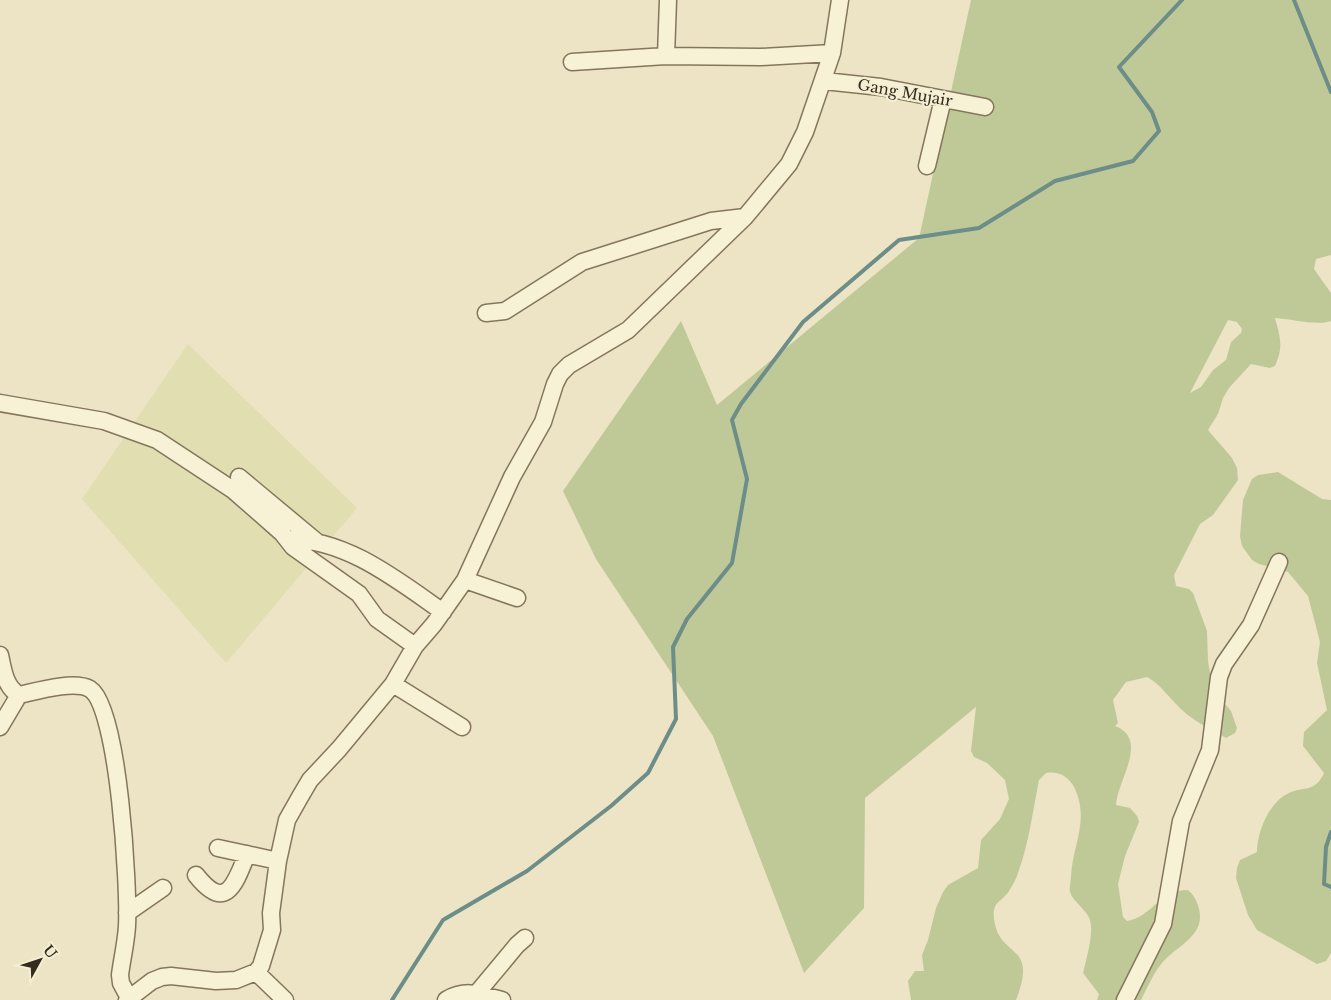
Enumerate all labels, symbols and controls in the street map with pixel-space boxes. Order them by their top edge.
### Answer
street label: Gang Mujair [856,75,955,110]
north arrow [15,935,65,985]
text: U [39,941,61,963]

